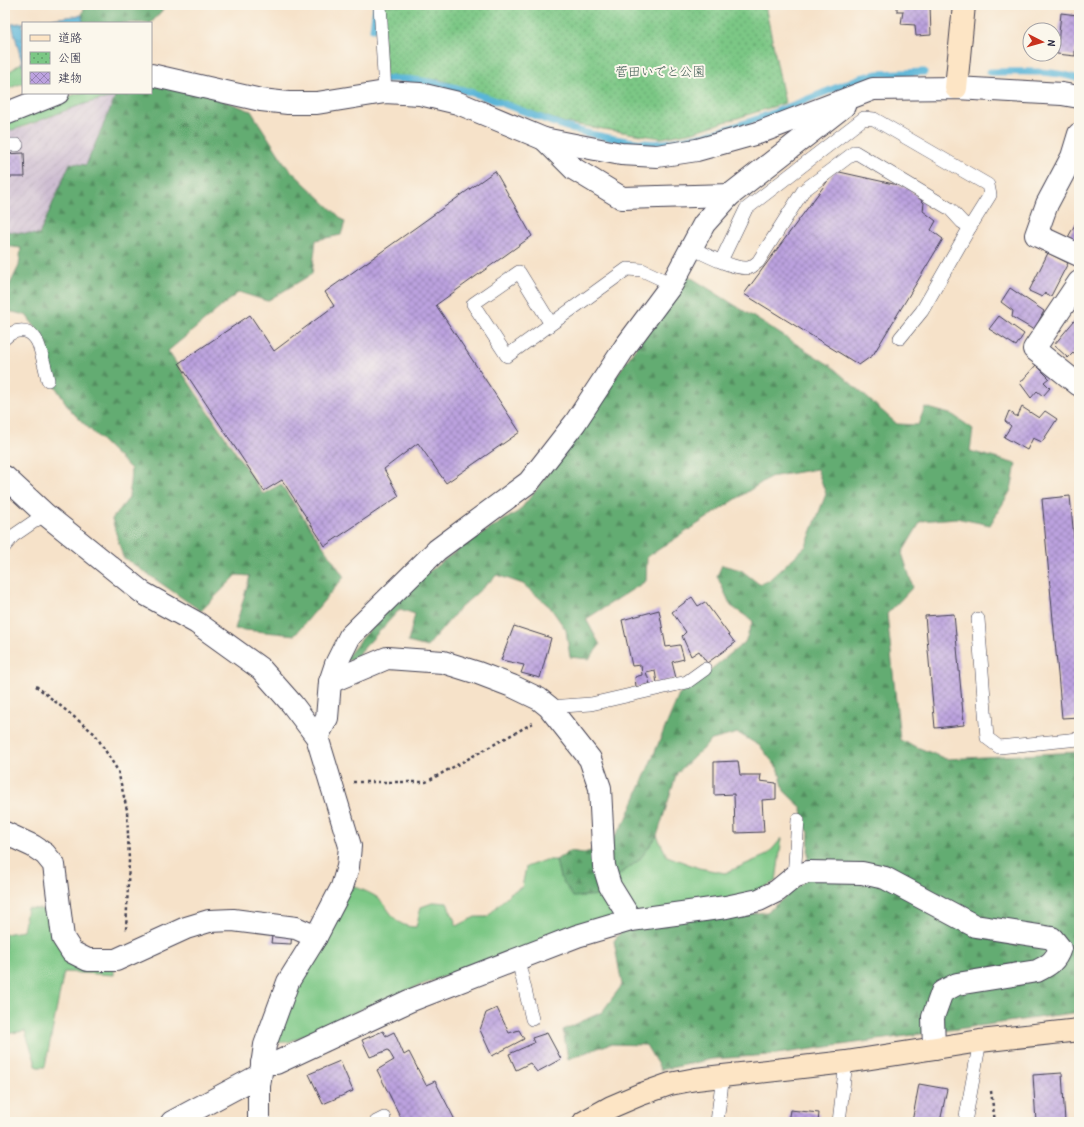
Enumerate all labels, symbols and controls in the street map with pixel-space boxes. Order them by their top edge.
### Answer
legend [22,22,152,94]
north arrow [1022,22,1062,62]
text: 道路 [58,29,82,46]
text: N [1045,39,1059,47]
text: 公園 [58,49,82,66]
park label: 菅田いでと公園 [615,62,705,80]
text: 建物 [58,69,82,86]

